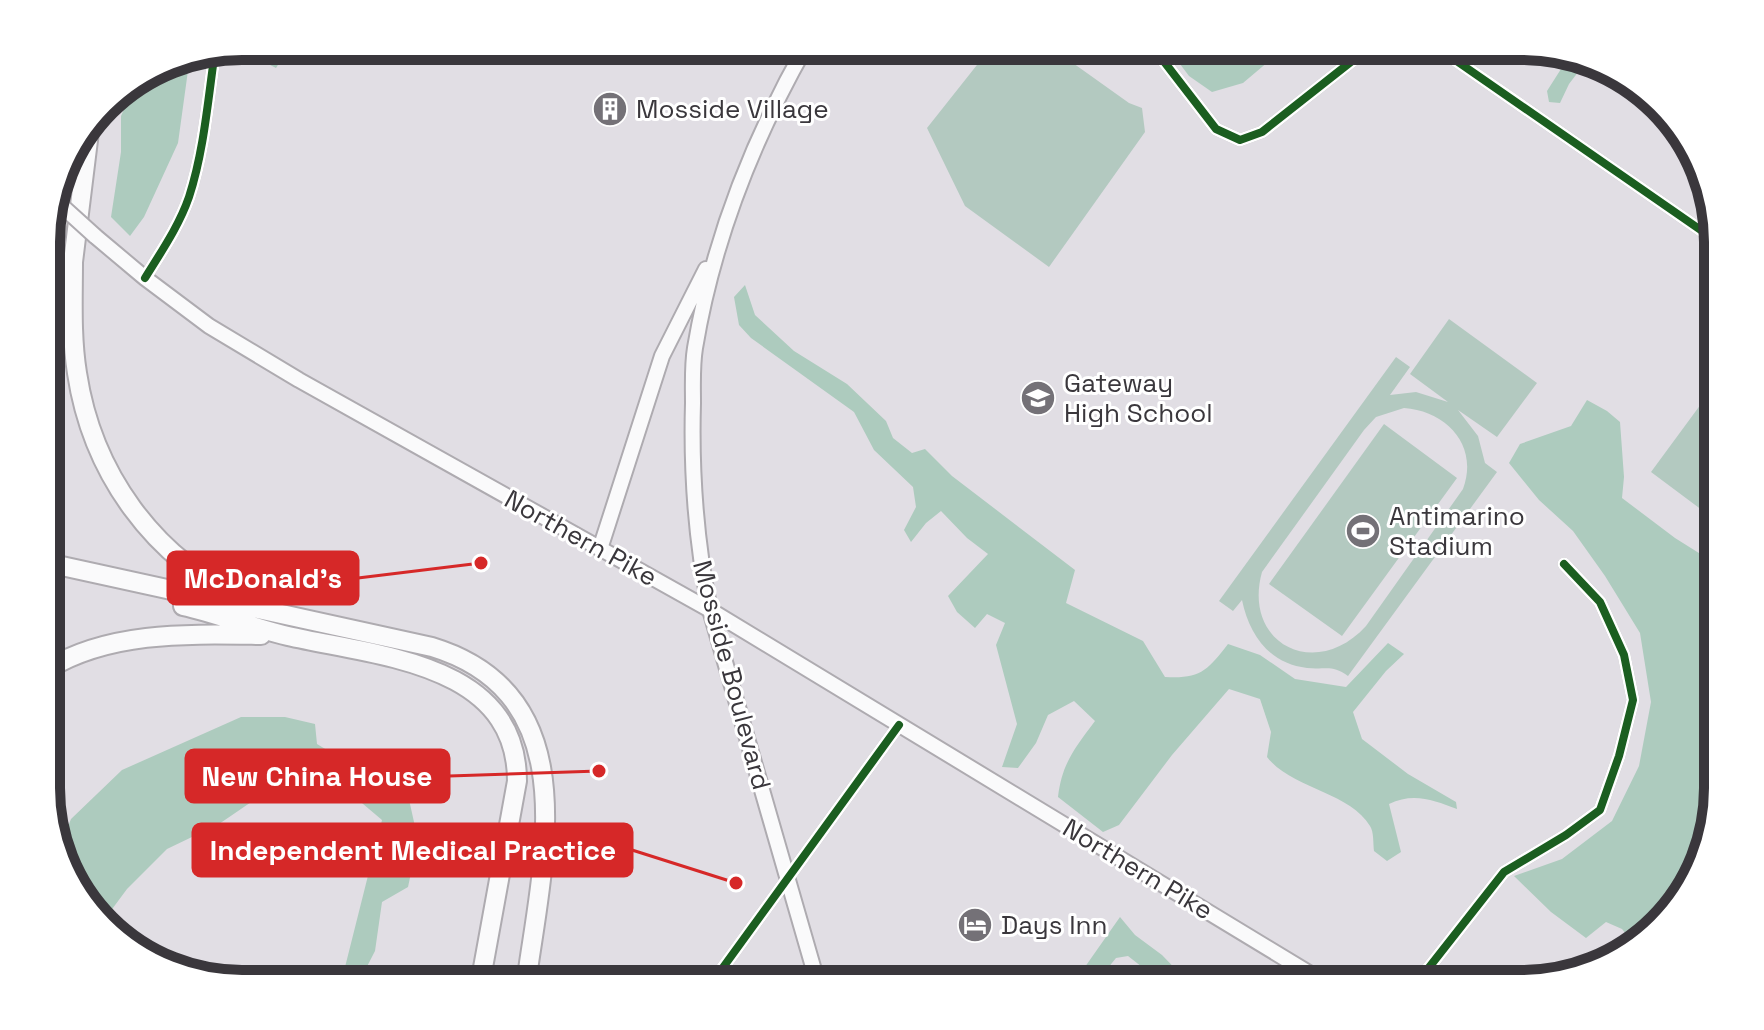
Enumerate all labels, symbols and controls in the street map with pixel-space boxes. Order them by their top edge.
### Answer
building icon: Mosside Village [591,90,629,128]
place label: Mosside Village [636,92,829,126]
place label: Gateway High School [1064,366,1213,430]
school or university icon: Gateway High School [1019,379,1057,417]
street label: Northern Pike [499,482,663,594]
place label: Antimarino Stadium [1389,499,1525,563]
sports icon: Antimarino Stadium [1344,512,1382,550]
callout: McDonald's [168,552,358,604]
street label: Mosside Boulevard [685,557,779,793]
text: McDonald's [184,560,342,596]
callout: New China House [186,750,449,802]
text: New China House [202,758,432,794]
street label: Northern Pike [1057,811,1219,927]
callout: Independent Medical Practice [193,824,632,876]
text: Independent Medical Practice [210,832,616,868]
hotel icon: Days Inn [956,906,994,944]
place label: Days Inn [1001,908,1107,942]

